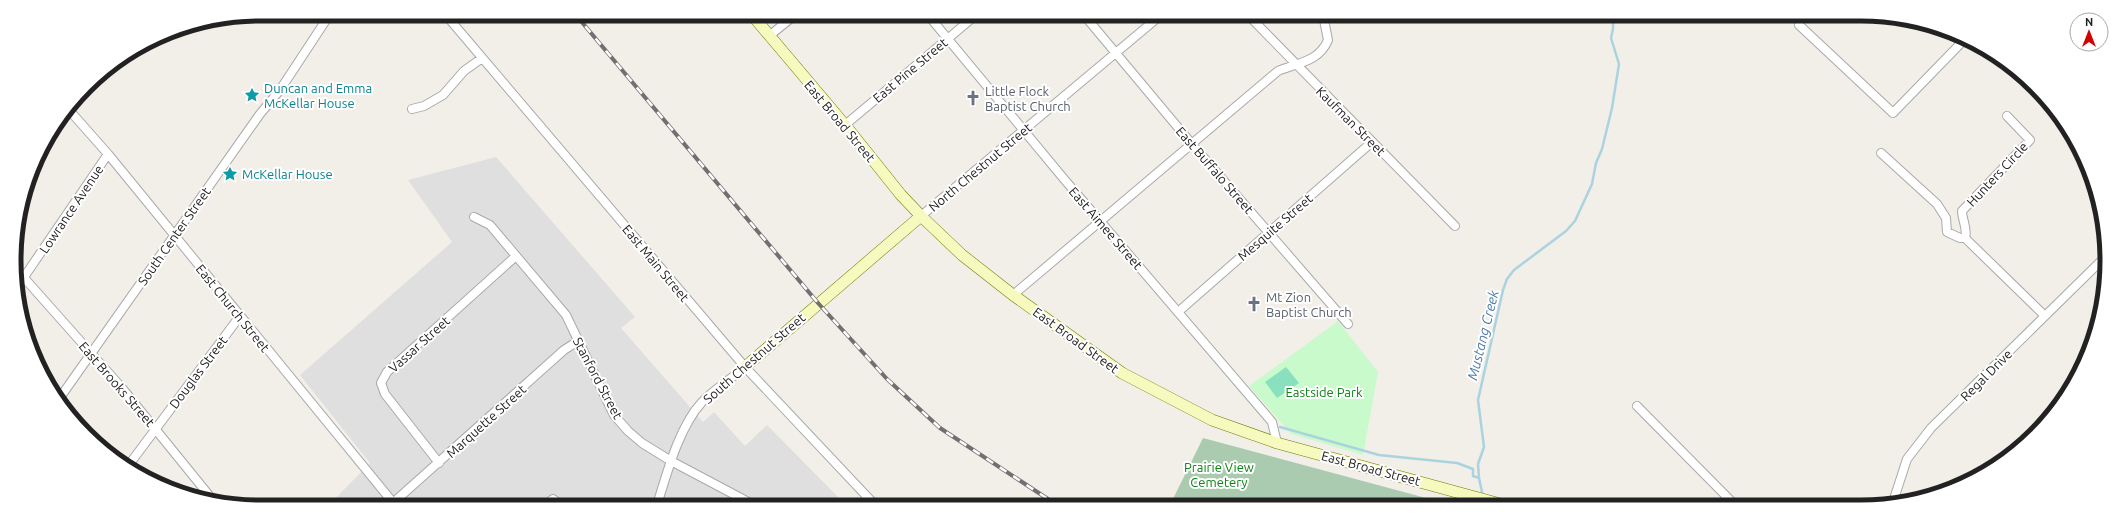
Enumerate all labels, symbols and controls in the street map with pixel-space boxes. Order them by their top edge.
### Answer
north arrow [2069,12,2109,52]
text: N [2085,16,2093,28]
street label: East Pine Street [870,35,950,105]
street label: East Broad Street [802,77,878,165]
place label: Duncan and Emma McKellar House [264,81,372,110]
place label: Little Flock Baptist Church [985,84,1071,113]
street label: Kaufman Street [1314,84,1388,158]
place icon: Duncan and Emma McKellar House [243,86,261,104]
church icon: Little Flock Baptist Church [964,89,982,107]
street label: North Chestnut Street [926,120,1034,214]
street label: East Buffalo Street [1174,124,1256,216]
street label: Hunters Circle [1964,139,2030,209]
street label: Lowrance Avenue [36,162,106,256]
place icon: McKellar House [221,165,239,183]
place label: McKellar House [242,167,333,181]
street label: South Center Street [135,184,213,288]
street label: East Aimee Street [1067,184,1145,272]
street label: Mesquite Street [1235,191,1315,263]
street label: East Main Street [620,222,692,304]
street label: East Church Street [194,262,272,354]
water label: Mustang Creek [1464,288,1502,382]
place label: Mt Zion Baptist Church [1266,290,1352,319]
church icon: Mt Zion Baptist Church [1245,295,1263,313]
street label: East Broad Street [1031,304,1121,376]
street label: South Chestnut Street [700,310,808,406]
street label: Vassar Street [386,313,452,375]
street label: Douglas Street [166,333,230,411]
street label: Stanford Street [571,335,625,421]
street label: East Brooks Street [76,339,158,429]
street label: Regal Drive [1958,347,2014,403]
street label: Marquette Street [444,382,528,460]
park label: Eastside Park [1285,385,1363,399]
street label: East Broad Street [1320,448,1422,488]
park label: Prairie View Cemetery [1184,460,1254,489]

